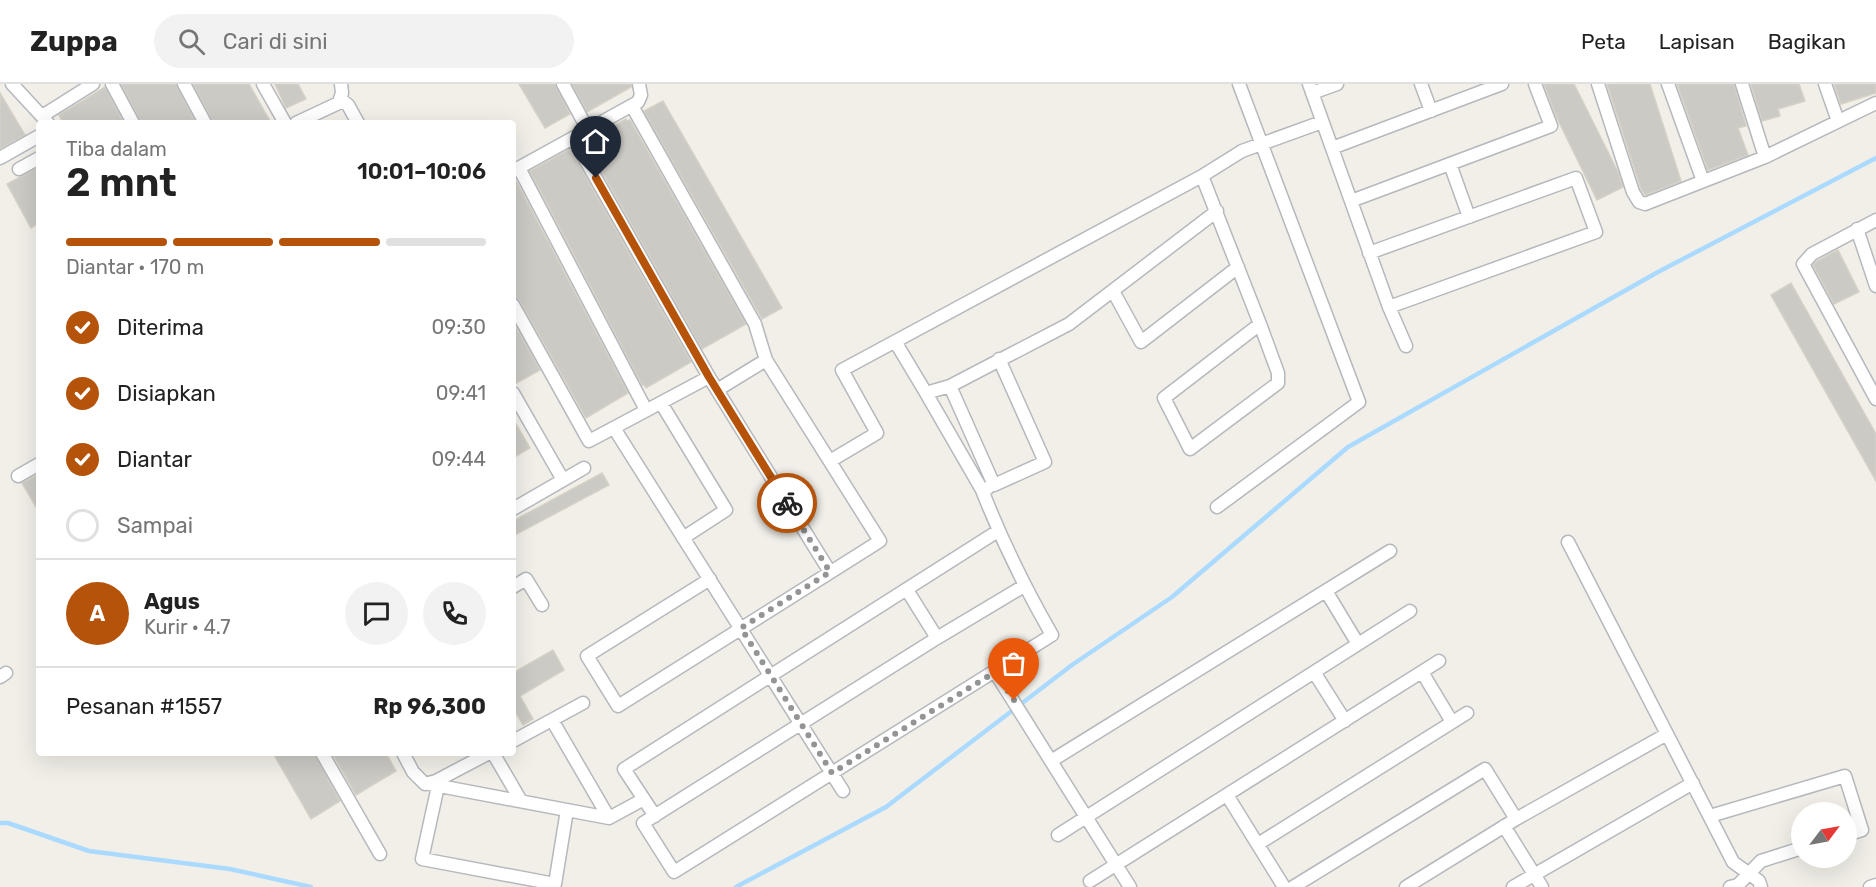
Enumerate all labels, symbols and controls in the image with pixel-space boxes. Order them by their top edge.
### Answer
search box [154,14,574,68]
text: Zuppa [30,25,118,58]
icon: search [175,25,208,58]
text: Cari di sini [223,28,328,55]
text: Peta [1581,29,1626,54]
text: Lapisan [1659,29,1735,54]
text: Bagikan [1768,29,1846,54]
pin [570,116,621,178]
icon: home [579,125,612,158]
text: Tiba dalam [66,137,167,161]
text: 10:01–10:06 [357,158,486,185]
text: 2 mnt [66,160,177,206]
text: Diantar · 170 m [66,255,204,279]
icon: check [66,311,99,344]
text: Diterima [117,314,204,341]
text: 09:30 [432,315,486,339]
icon: check [66,377,99,410]
text: Disiapkan [117,380,216,407]
text: 09:41 [436,381,486,405]
icon: check [66,443,99,476]
text: Diantar [117,446,192,473]
text: 09:44 [431,447,486,471]
courier [757,473,817,533]
icon: bike [771,487,804,520]
text: Sampai [117,512,193,539]
button: chat [345,582,408,645]
button: phone [423,582,486,645]
text: Agus [144,588,200,615]
text: A [90,600,105,627]
text: Kurir · 4.7 [144,615,230,639]
pin [988,638,1039,700]
icon: bag [997,647,1030,680]
text: Pesanan #1557 [66,693,222,720]
text: Rp 96,300 [373,693,486,720]
north arrow [1791,802,1857,868]
map controls [1791,802,1857,868]

